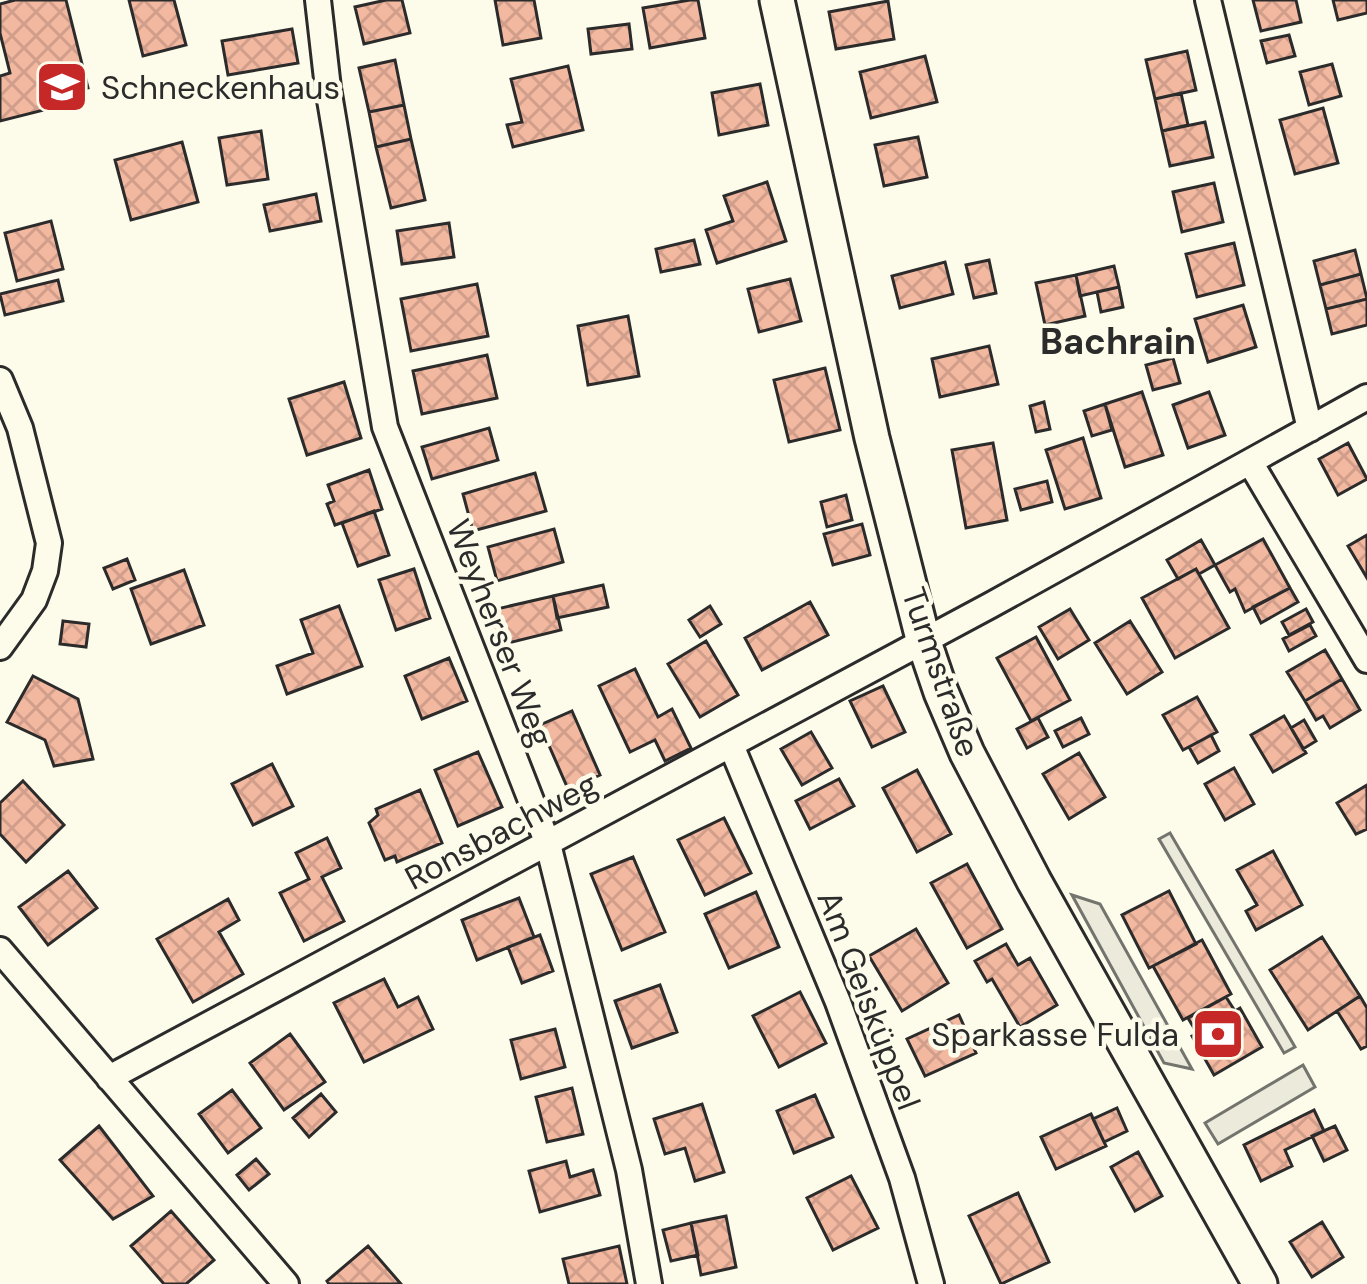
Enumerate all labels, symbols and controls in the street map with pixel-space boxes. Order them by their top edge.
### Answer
school or university icon: Schneckenhaus [34,59,90,115]
place label: Schneckenhaus [101,66,340,109]
district label: Bachrain [1040,318,1196,365]
street label: Weyherser Weg [437,513,563,753]
street label: Turmstraße [892,582,990,762]
street label: Ronsbachweg [397,762,605,900]
street label: Am Geisküppel [807,884,931,1116]
bank icon: Sparkasse Fulda [1190,1006,1246,1062]
place label: Sparkasse Fulda [931,1013,1179,1056]

